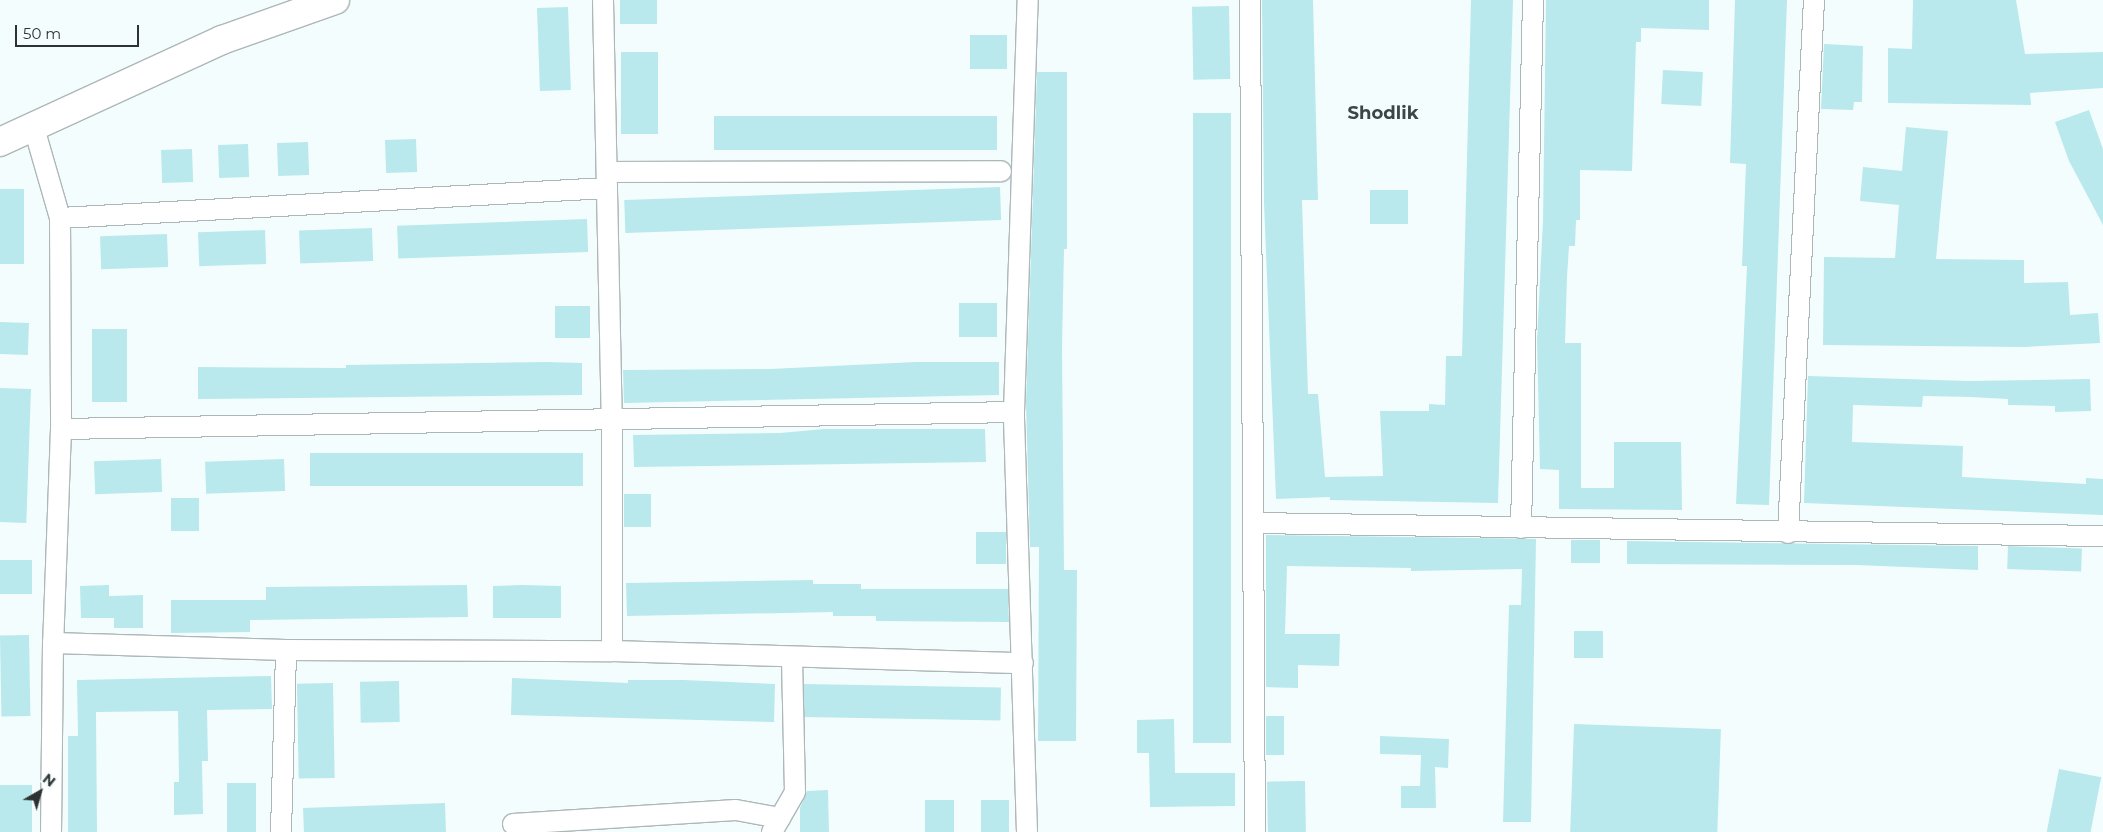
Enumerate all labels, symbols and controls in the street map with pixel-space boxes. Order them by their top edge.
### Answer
scale bar [18,15,141,47]
text: 50 m [23,24,61,43]
district label: Shodlik [1348,102,1418,124]
north arrow [15,767,65,817]
text: N [39,770,59,791]

